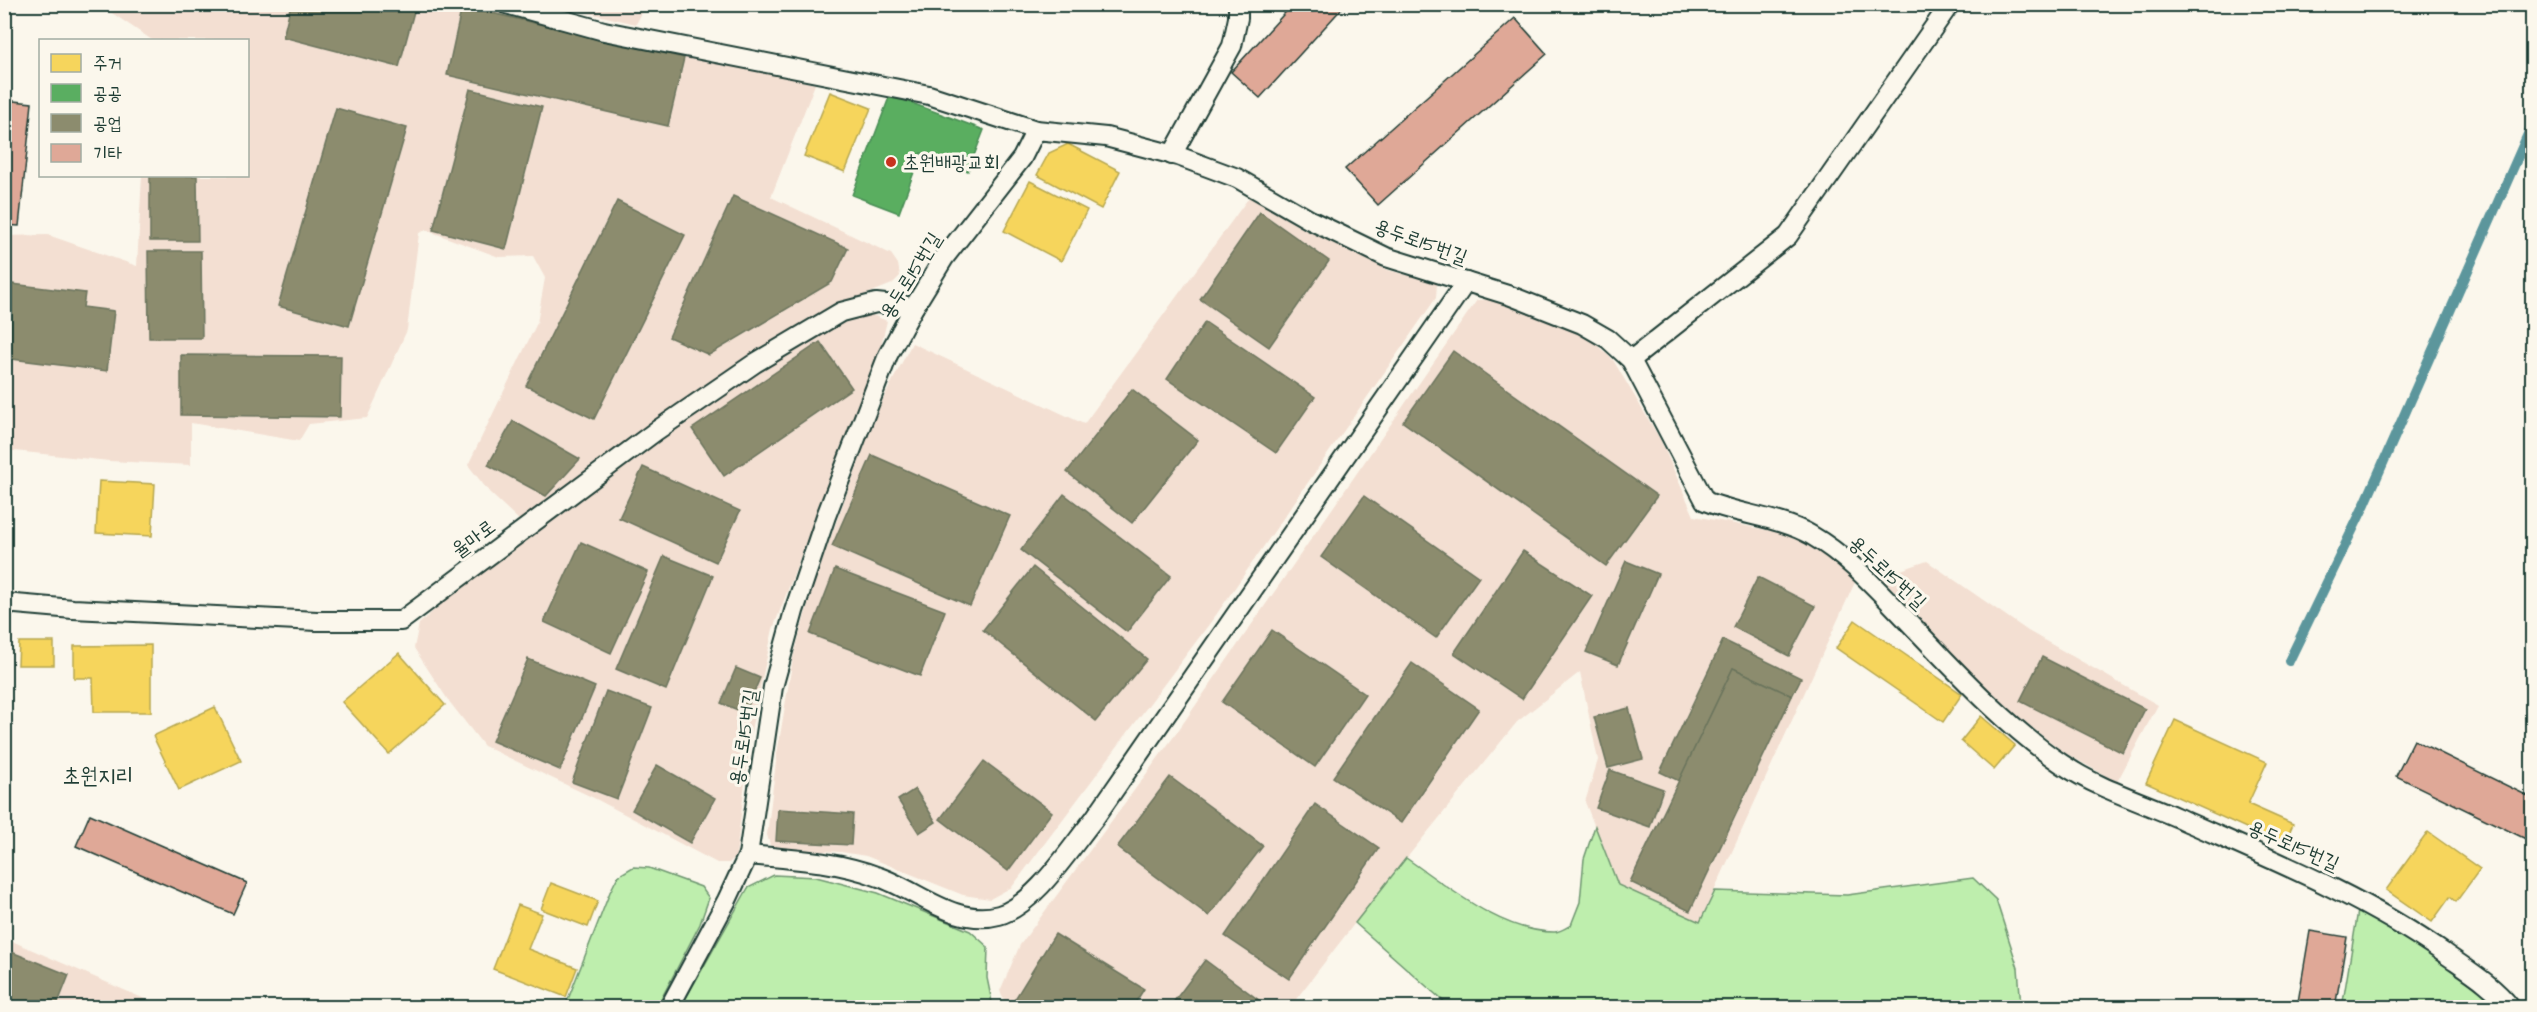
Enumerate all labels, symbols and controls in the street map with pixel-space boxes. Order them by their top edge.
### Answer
legend [39,39,249,177]
text: 주거 [93,51,122,76]
text: 공공 [93,81,122,106]
text: 공업 [93,111,122,136]
text: 기타 [93,141,122,166]
place label: 초원배광교회 [903,149,1000,177]
marker: 초원배광교회 [884,155,898,169]
street label: 용두로15번길 [1370,212,1471,272]
street label: 용두로15번길 [873,227,948,324]
street label: 율마로 [446,513,501,565]
street label: 용두로15번길 [1842,529,1932,616]
street label: 용두로15번길 [723,687,765,787]
district label: 초원지리 [63,761,133,792]
street label: 용두로15번길 [2244,813,2344,878]

